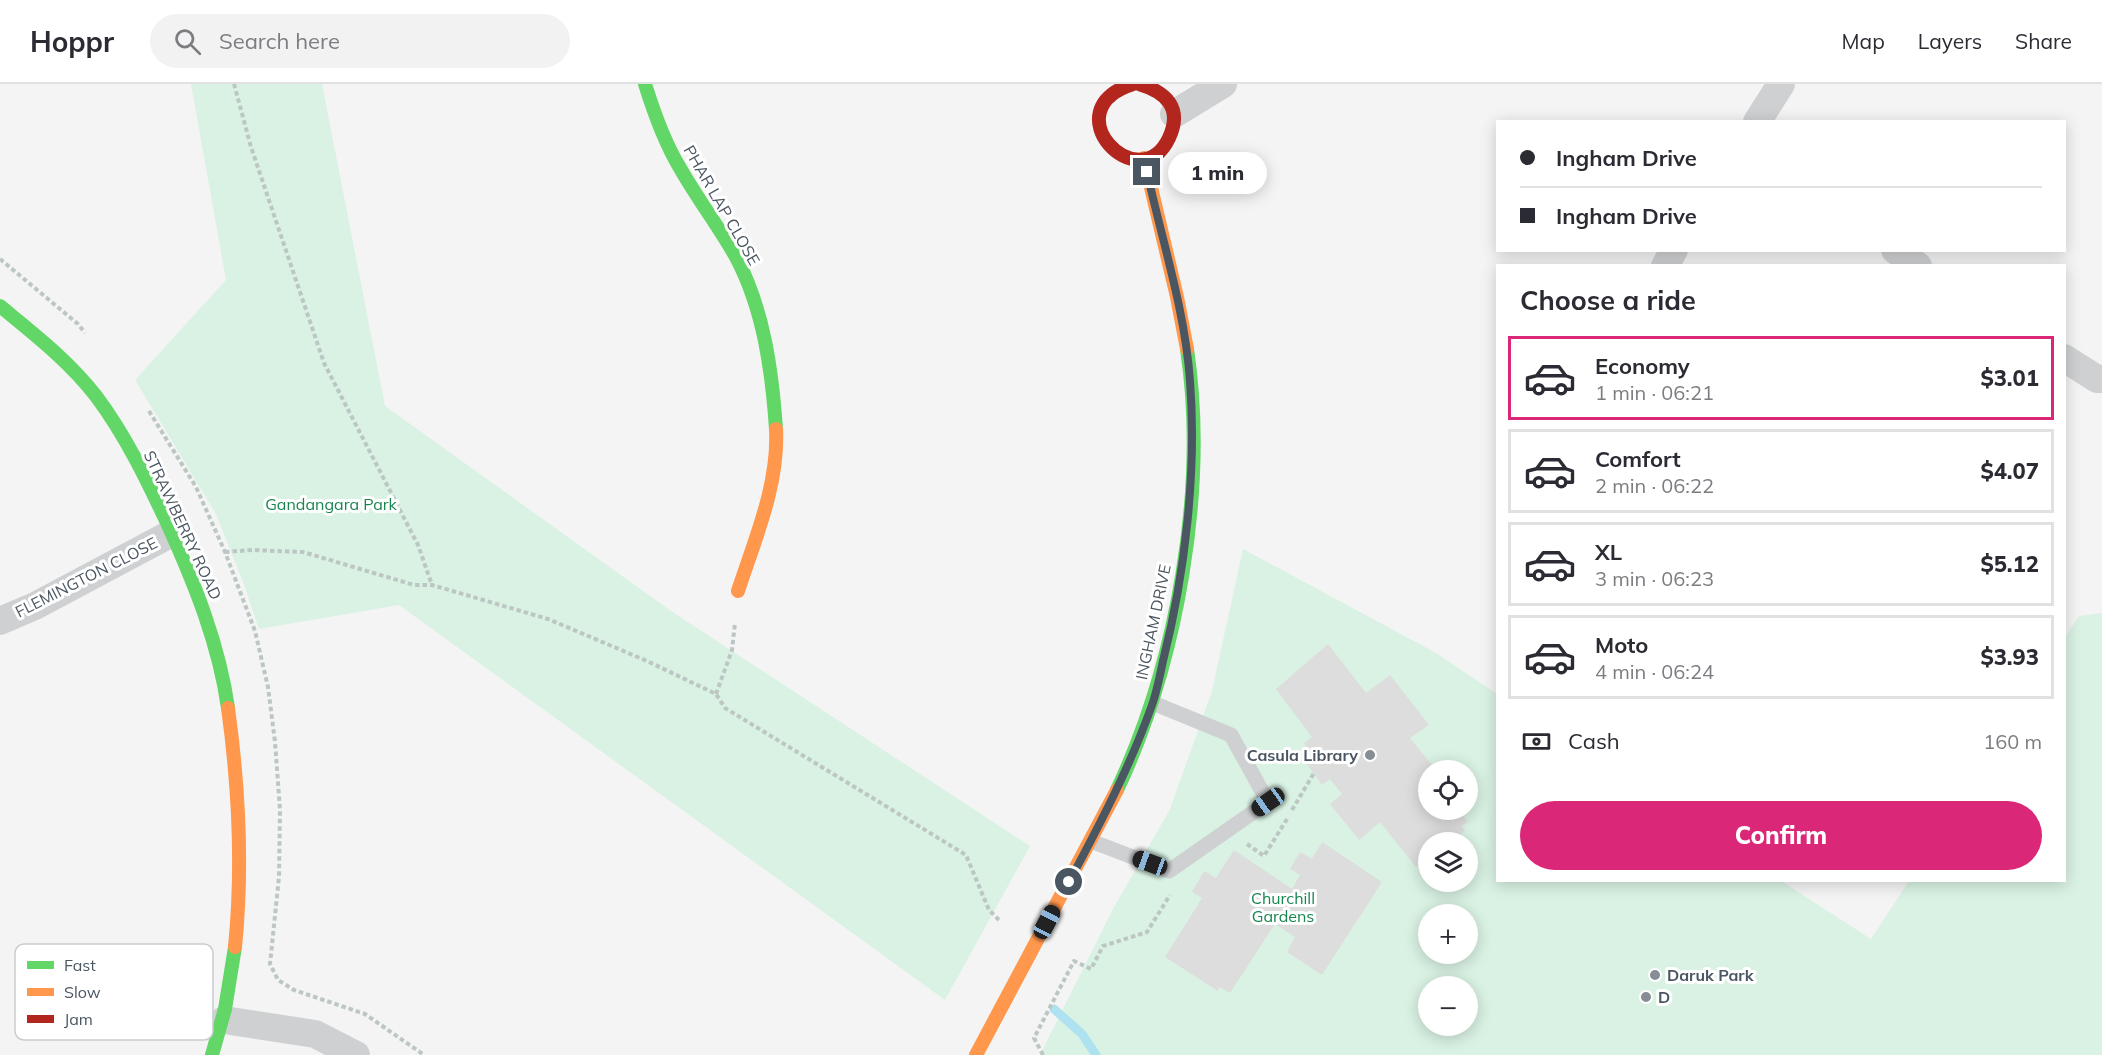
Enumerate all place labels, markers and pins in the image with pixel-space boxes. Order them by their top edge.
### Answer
place label: Casula Library [1247,745,1358,765]
marker: Casula Library [1363,748,1377,762]
place label: Daruk Park [1667,965,1755,985]
marker: Daruk Park [1648,968,1662,982]
place label: D [1658,987,1670,1007]
marker: D [1639,990,1653,1004]

